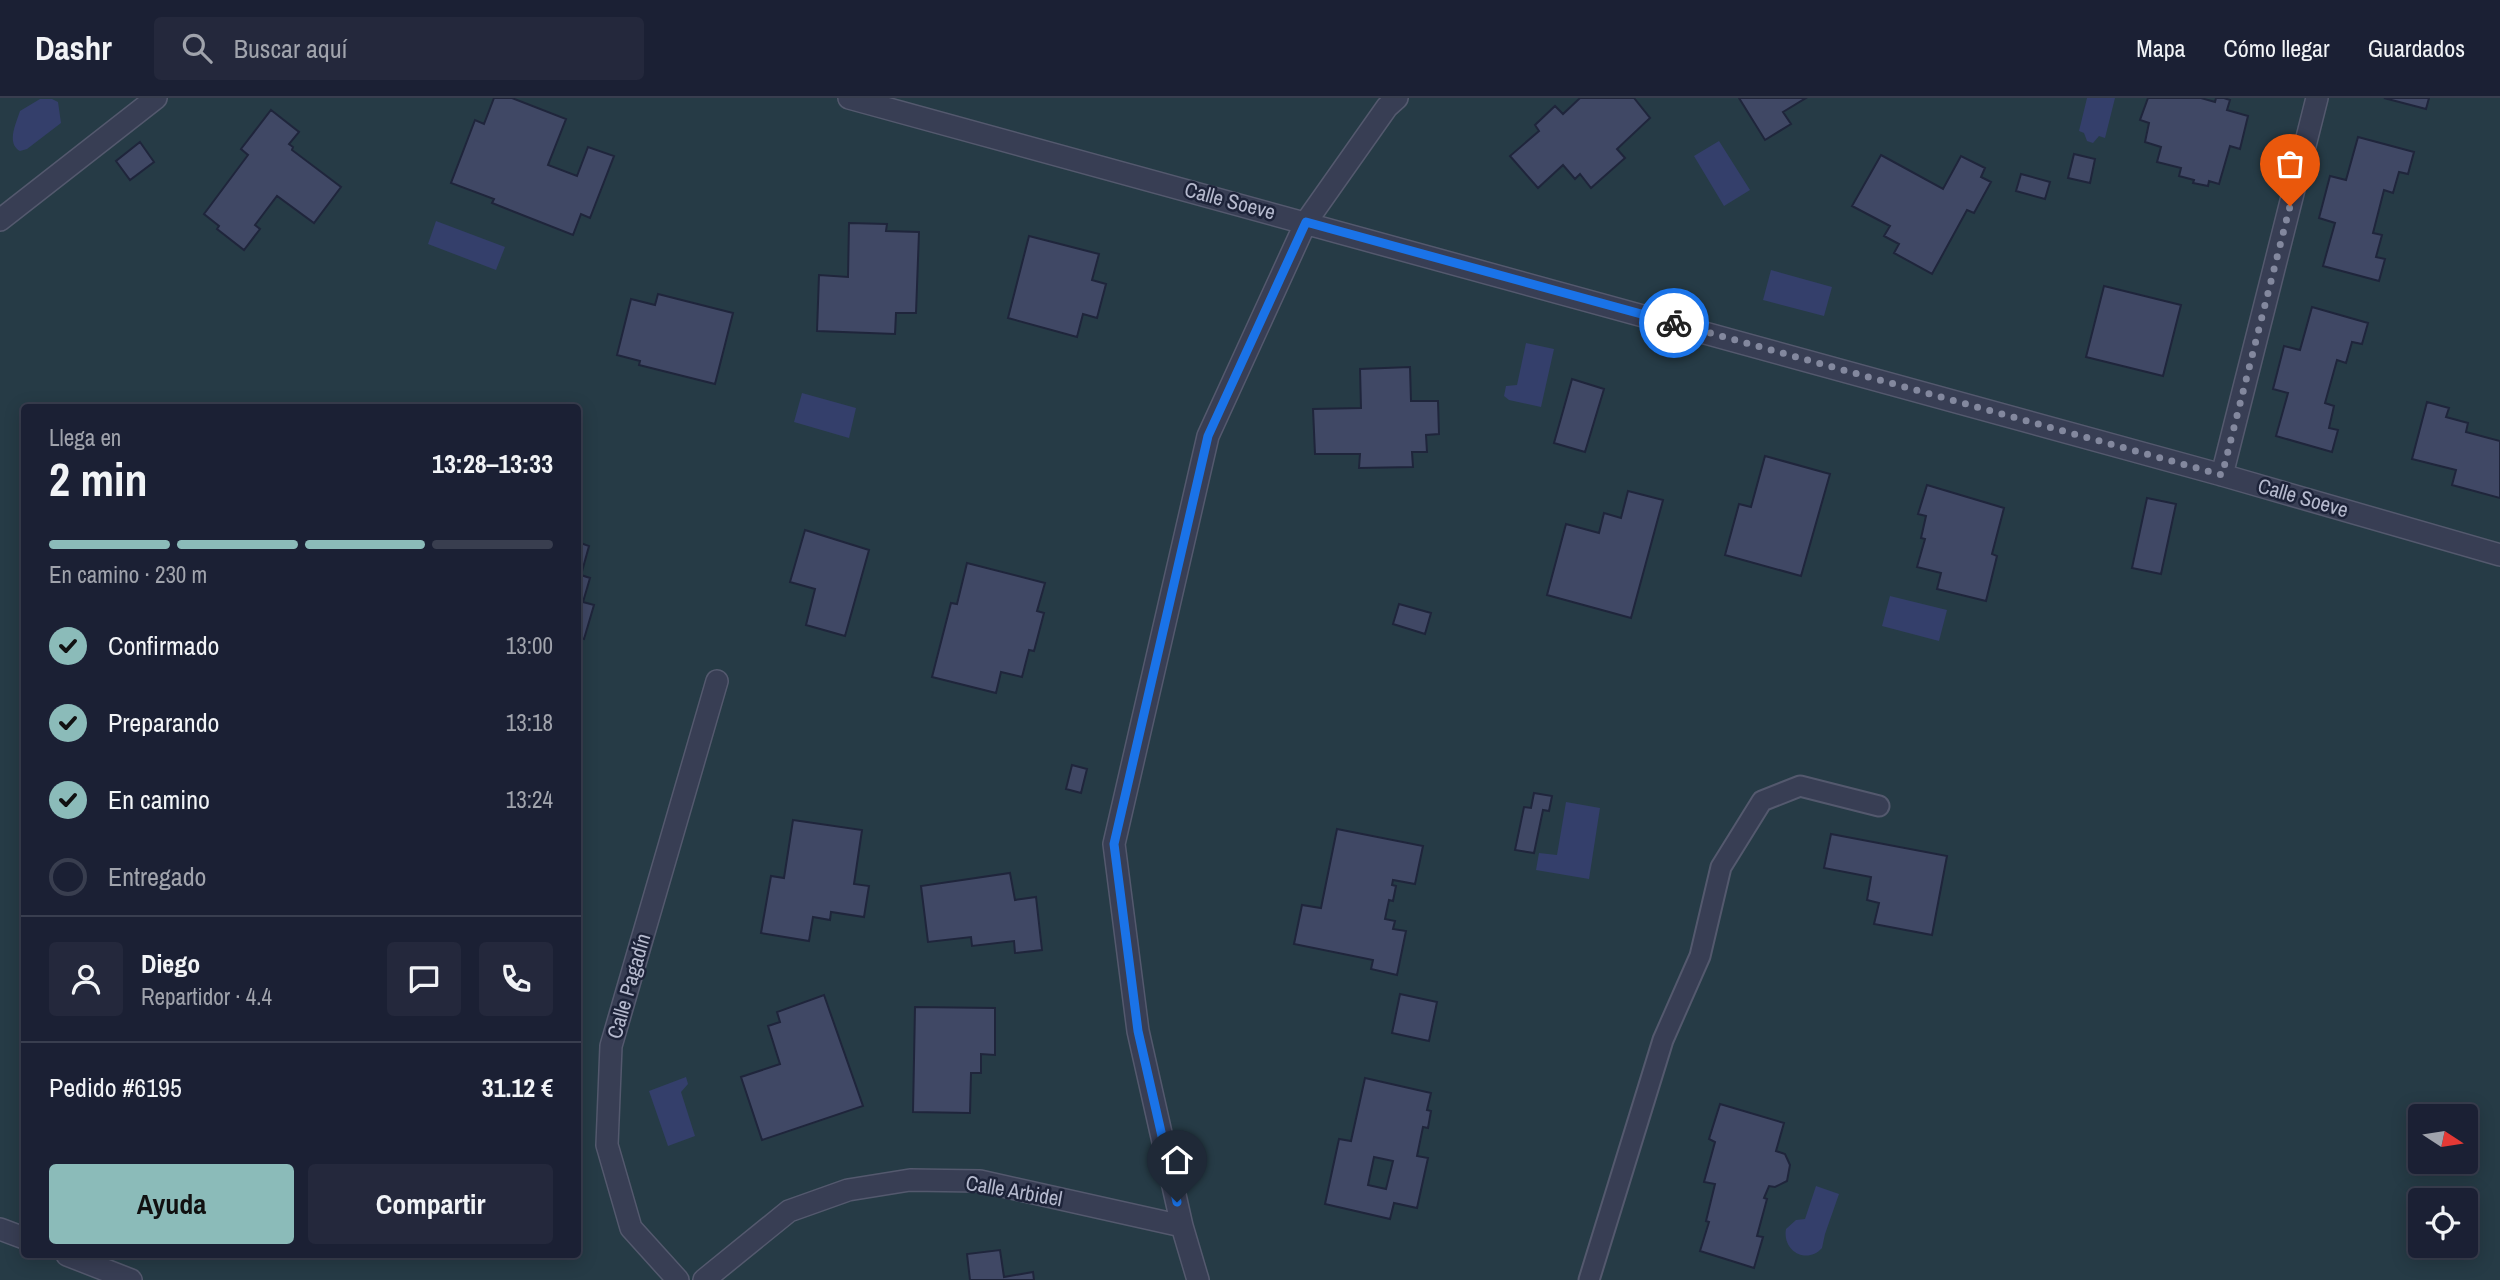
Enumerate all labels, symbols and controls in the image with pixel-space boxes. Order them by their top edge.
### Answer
search box [154,17,644,80]
text: Dashr [35,26,112,70]
icon: search [178,29,216,67]
text: Buscar aquí [234,31,347,66]
text: Mapa [2136,32,2186,64]
text: Cómo llegar [2224,32,2330,64]
text: Guardados [2368,32,2465,64]
pin [2260,134,2320,206]
icon: bag [2271,145,2309,183]
street label: Calle Soeve [1182,174,1279,227]
courier [1639,288,1709,358]
icon: bike [1655,304,1693,342]
text: Llega en [49,422,121,453]
text: 13:28–13:33 [432,446,553,481]
text: 2 min [49,448,148,510]
street label: Calle Soeve [2255,471,2352,524]
text: En camino · 230 m [49,559,207,590]
icon: check [49,627,87,665]
text: Confirmado [108,628,219,663]
text: 13:00 [506,630,553,661]
icon: check [49,704,87,742]
text: Preparando [108,705,219,740]
text: 13:18 [506,707,553,738]
icon: check [49,781,87,819]
text: En camino [108,782,210,817]
text: 13:24 [506,784,553,815]
text: Entregado [108,859,206,894]
street label: Calle Pagadín [600,930,657,1042]
button: person [49,942,123,1016]
button: chat [387,942,461,1016]
button: phone [479,942,553,1016]
text: Diego [141,946,200,981]
text: Repartidor · 4.4 [141,981,272,1012]
text: Pedido #6195 [49,1070,182,1105]
text: 31.12 € [482,1070,553,1105]
north arrow [2408,1104,2478,1174]
map controls [2408,1104,2478,1258]
pin [1147,1130,1207,1202]
icon: home [1158,1141,1196,1179]
button: Ayuda [49,1164,294,1244]
button: Compartir [308,1164,553,1244]
street label: Calle Arbidel [963,1168,1065,1213]
button: locate [2408,1188,2478,1258]

